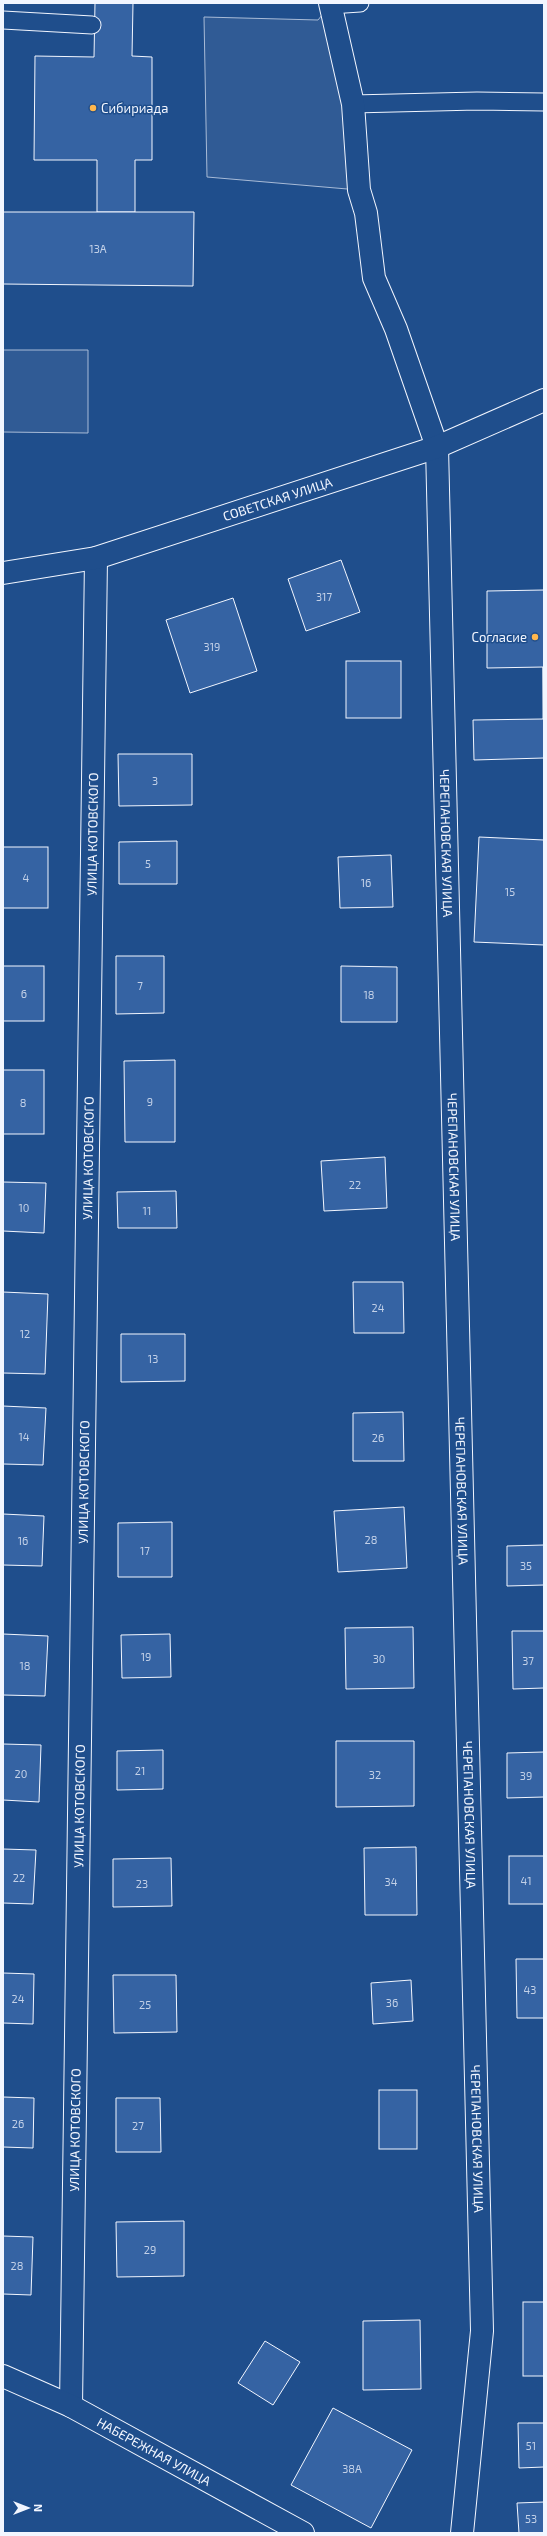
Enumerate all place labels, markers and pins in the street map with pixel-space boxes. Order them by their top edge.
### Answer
place label: Сибириада [101,100,168,116]
marker: Сибириада [88,103,98,113]
place label: Согласие [472,629,527,645]
marker: Согласие [530,632,540,642]

